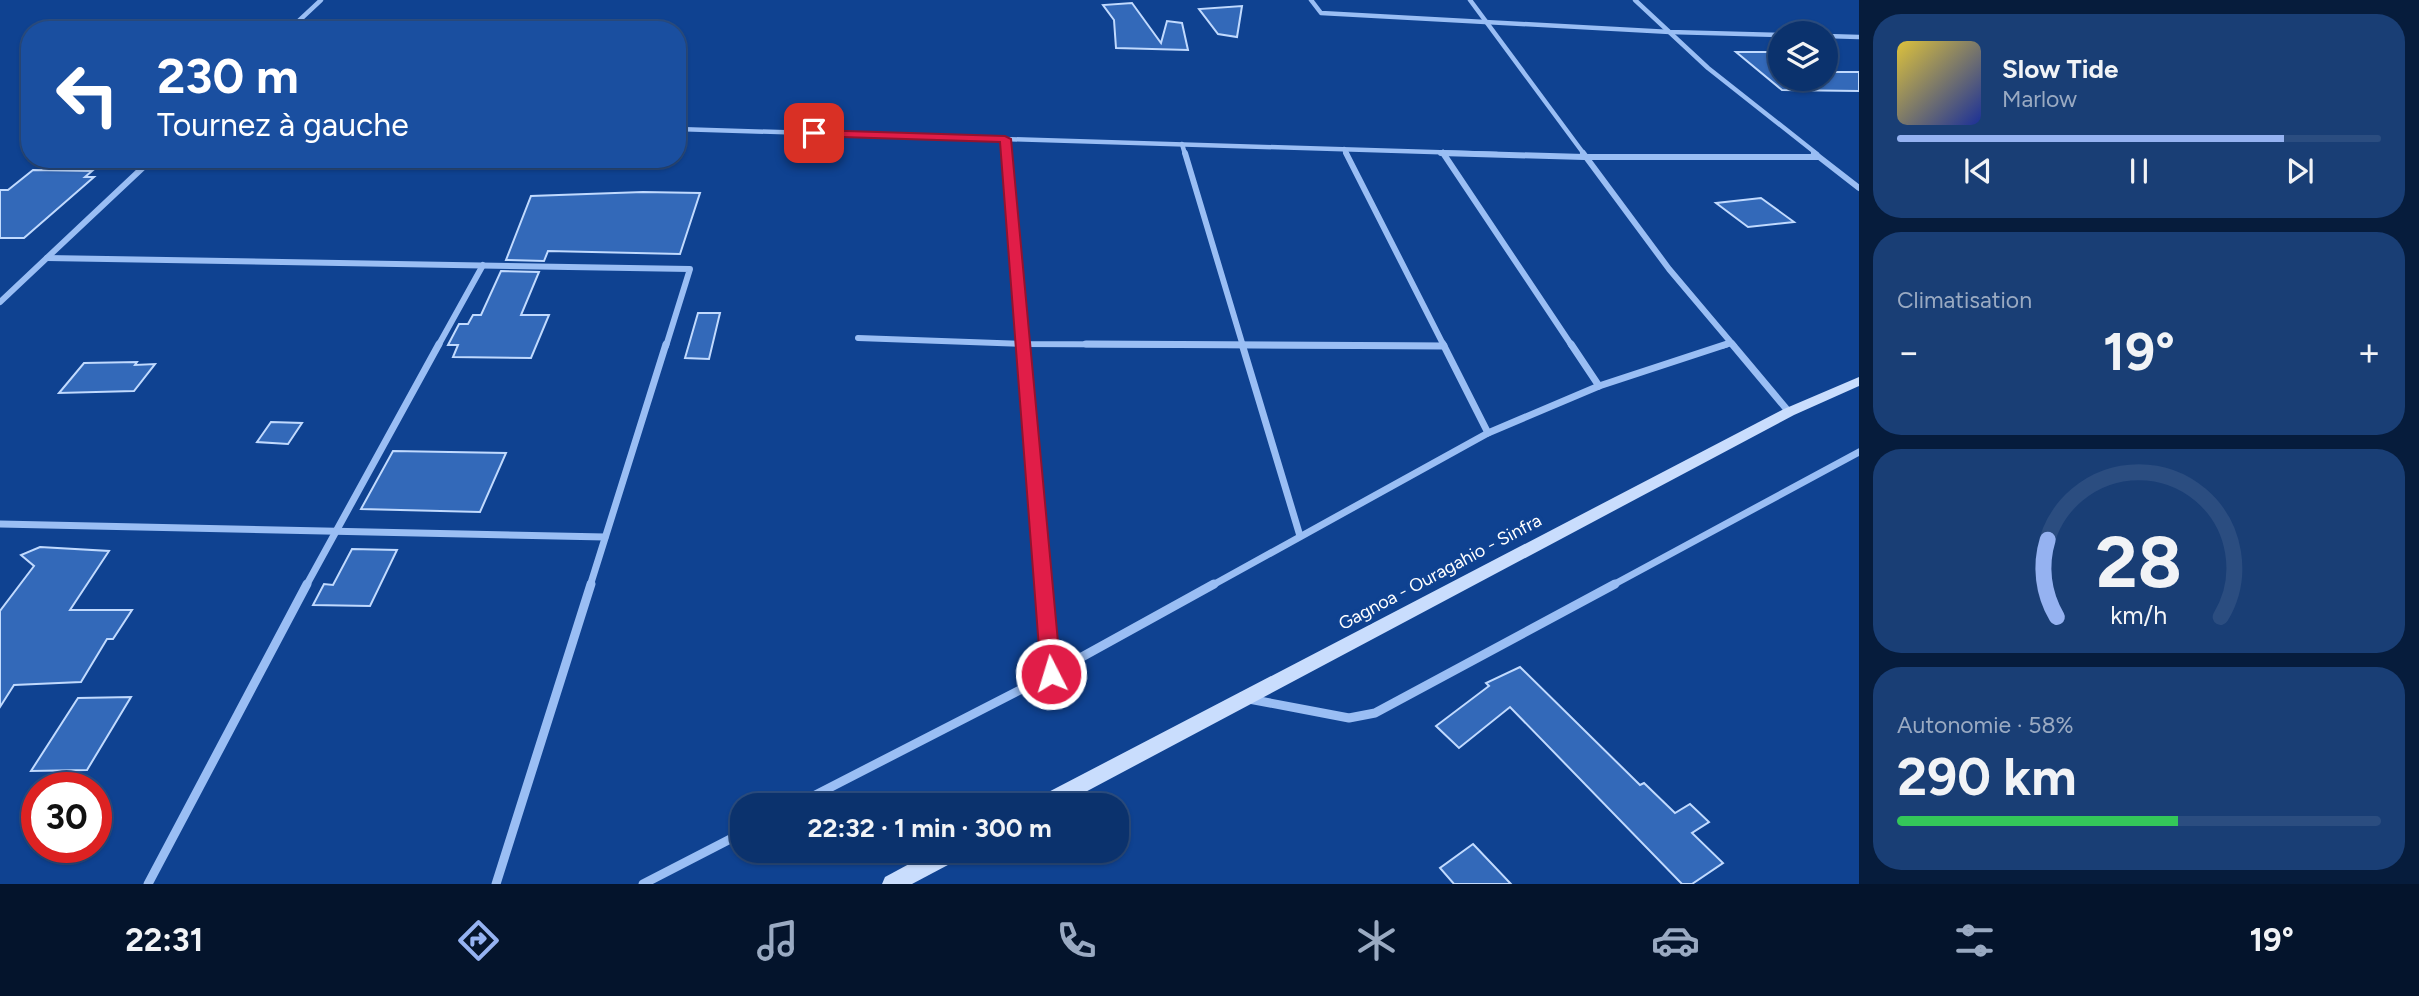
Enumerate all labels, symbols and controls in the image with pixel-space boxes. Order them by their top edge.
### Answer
map controls [1768,21,1838,91]
button: layers [1768,21,1838,91]
text: 230 m [157,46,299,105]
icon: left [42,49,133,140]
text: Slow Tide [2002,53,2118,85]
text: Marlow [2002,85,2077,113]
pin [784,103,844,163]
text: Tournez à gauche [157,106,409,144]
icon: arrive [795,114,833,152]
icon: previous [1959,152,1997,190]
icon: pause [2120,152,2158,190]
icon: next [2281,152,2319,190]
text: Climatisation [1897,286,2032,314]
text: 19° [2103,321,2175,383]
text: − [1897,329,1921,375]
text: + [2357,329,2381,375]
street label: Gagnoa - Ouragahio - Sinfra [1335,509,1545,635]
text: 28 [2096,518,2182,605]
text: km/h [2110,600,2168,630]
position arrow [1014,637,1088,711]
text: Autonomie · 58% [1897,711,2074,739]
text: 290 km [1897,746,2077,808]
speed limit sign: 30 [21,772,112,863]
text: 22:32 · 1 min · 300 m [807,812,1052,844]
icon: directions [454,916,503,965]
icon: music [753,916,802,965]
icon: phone [1052,916,1101,965]
icon: climate [1352,916,1401,965]
icon: car [1651,916,1700,965]
icon: filters [1950,916,1999,965]
text: 22:31 [125,921,203,959]
text: 19° [2250,921,2294,959]

